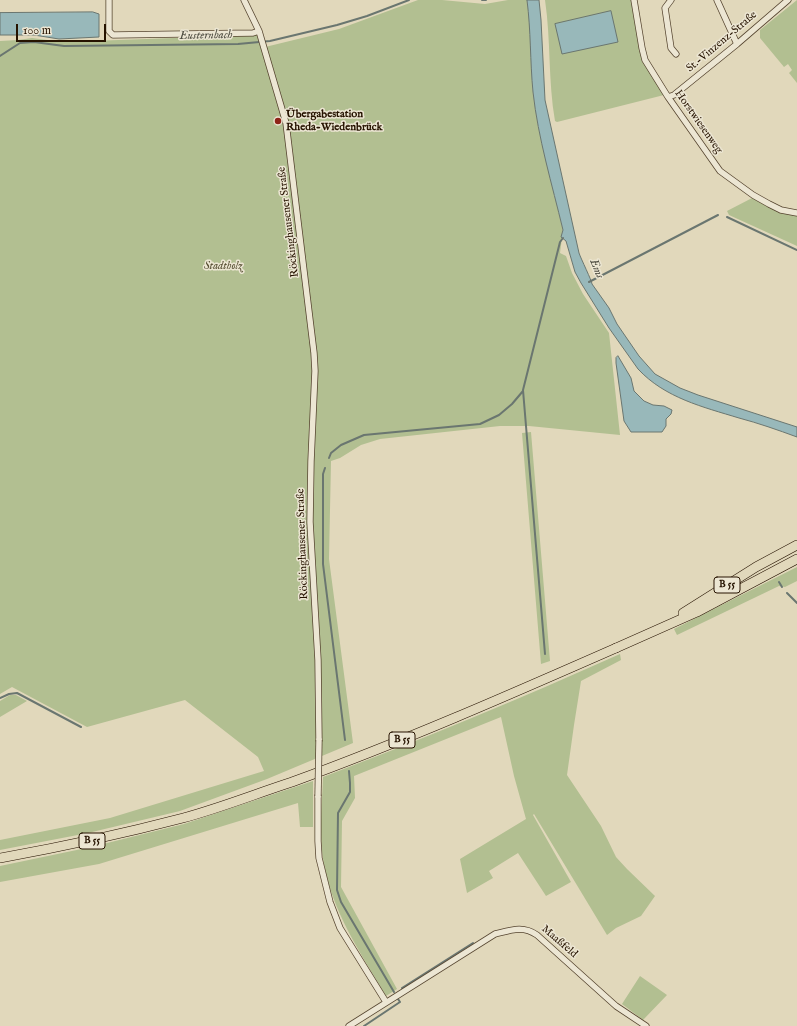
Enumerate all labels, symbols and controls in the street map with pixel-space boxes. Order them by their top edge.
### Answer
street label: St.-Vinzenz-Straße [684,9,760,75]
scale bar [18,16,108,42]
text: 100 m [23,23,51,38]
water label: Eusternbach [179,28,233,44]
street label: Horstwiesenweg [671,88,725,156]
place label: Übergabestation Rheda-Wiedenbrück [286,108,382,134]
marker: Übergabestation Rheda-Wiedenbrück [273,116,283,126]
street label: Röckinghausener Straße [276,166,302,278]
water label: Ems [586,257,606,281]
park label: Stadtholz [204,260,242,274]
street label: Röckinghausener Straße [294,488,312,600]
road number: B 55 [714,577,740,593]
road number: B 55 [389,732,415,748]
road number: B 55 [79,833,105,849]
street label: Maaßfeld [538,923,580,961]

